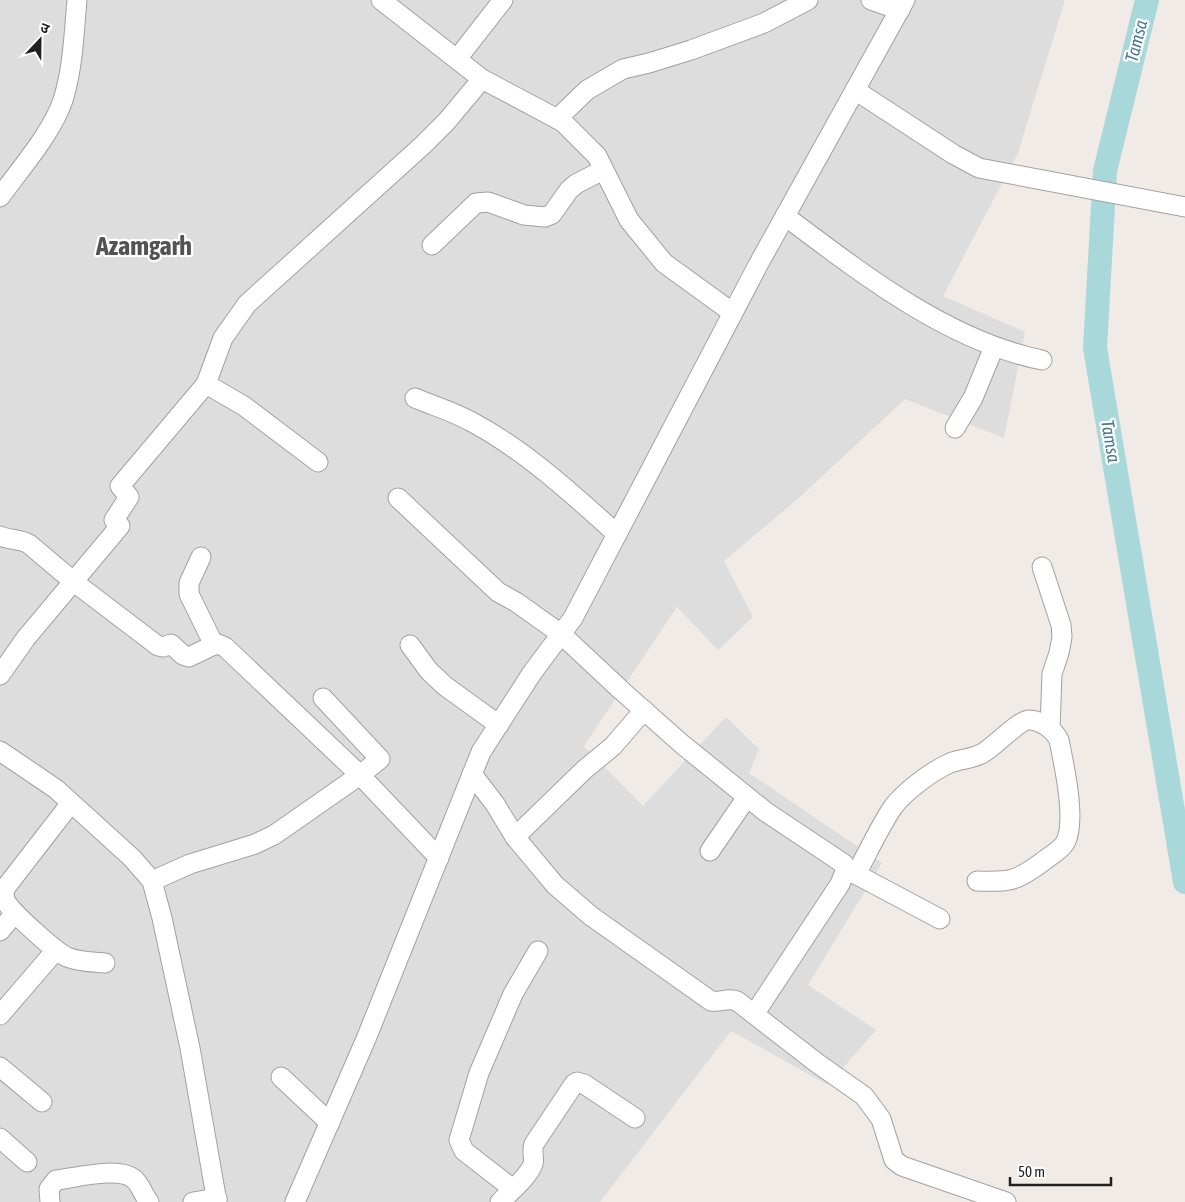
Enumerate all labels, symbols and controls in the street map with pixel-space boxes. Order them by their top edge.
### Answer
north arrow [15,15,65,65]
water label: Tamsa [1121,17,1152,64]
text: उ [38,19,52,37]
district label: Azamgarh [95,231,192,261]
water label: Tamsa [1097,418,1125,465]
scale bar [1010,1154,1111,1186]
text: 50 m [1018,1163,1045,1180]

